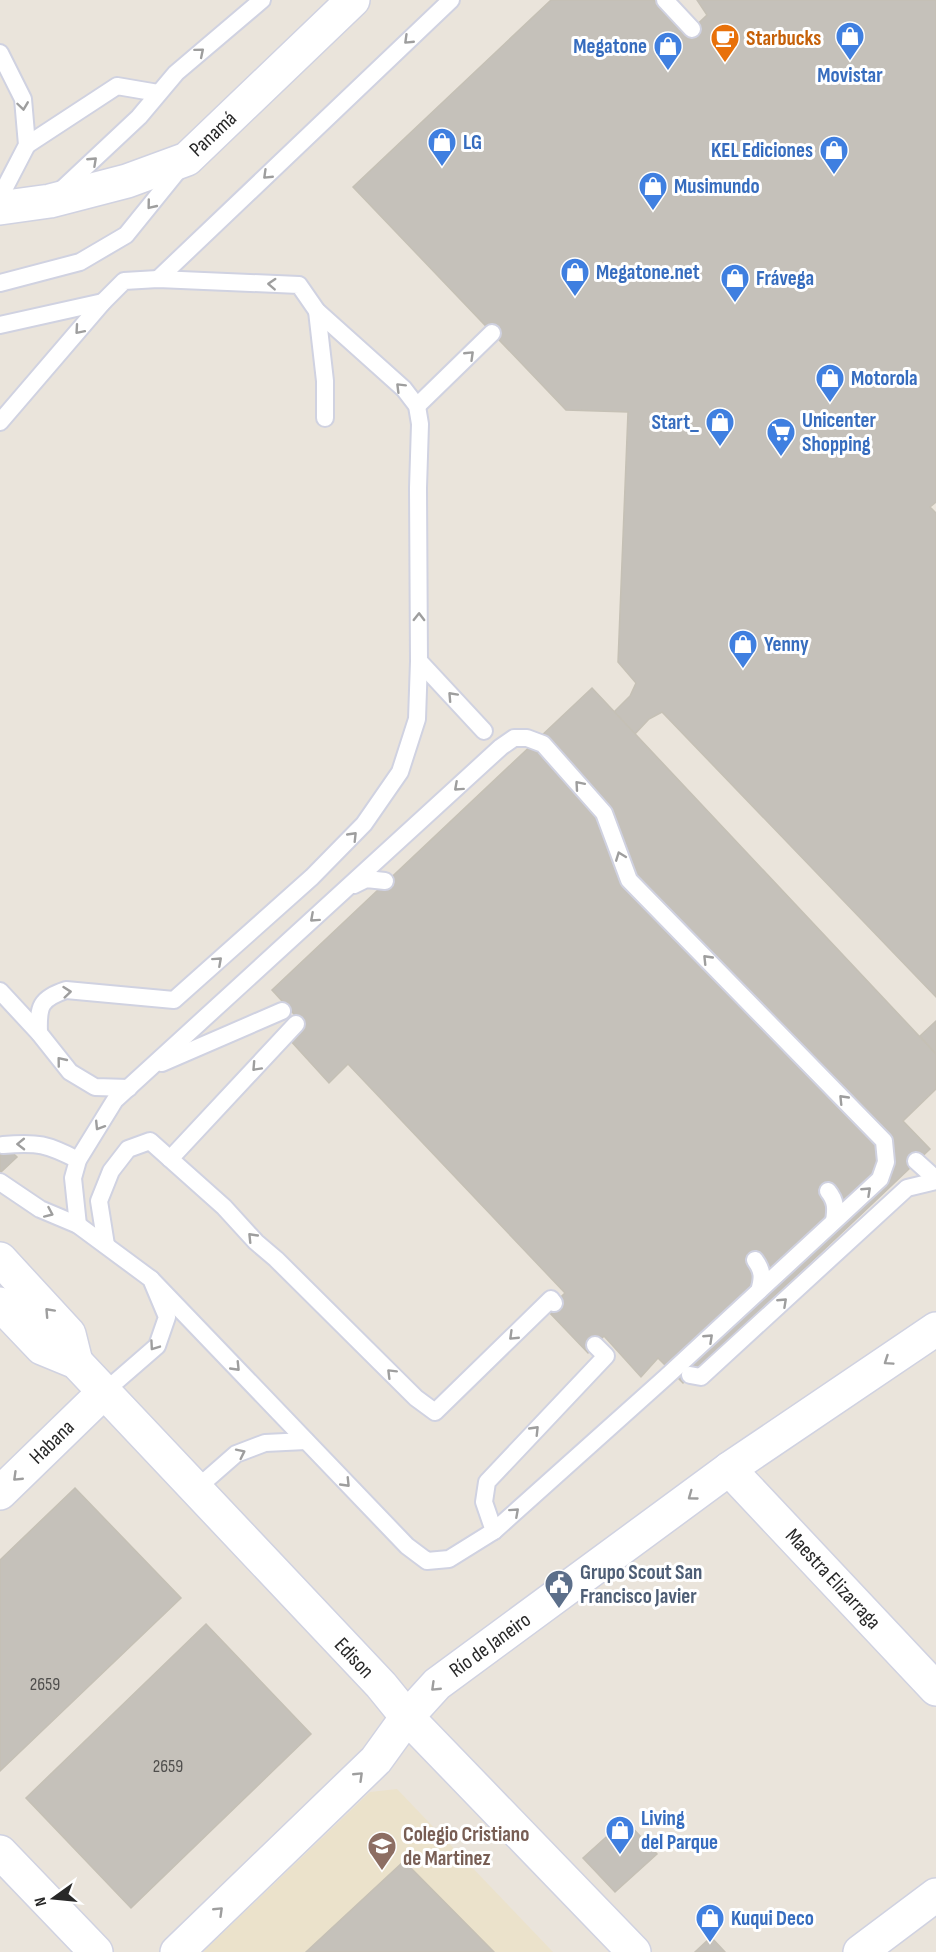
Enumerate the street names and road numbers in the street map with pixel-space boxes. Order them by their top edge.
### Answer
street label: Panamá [184,106,242,162]
street label: Habana [24,1415,80,1469]
street label: Maestra Elizarraga [780,1523,886,1635]
street label: Río de Janeiro [444,1607,536,1683]
street label: Edison [329,1632,379,1684]

